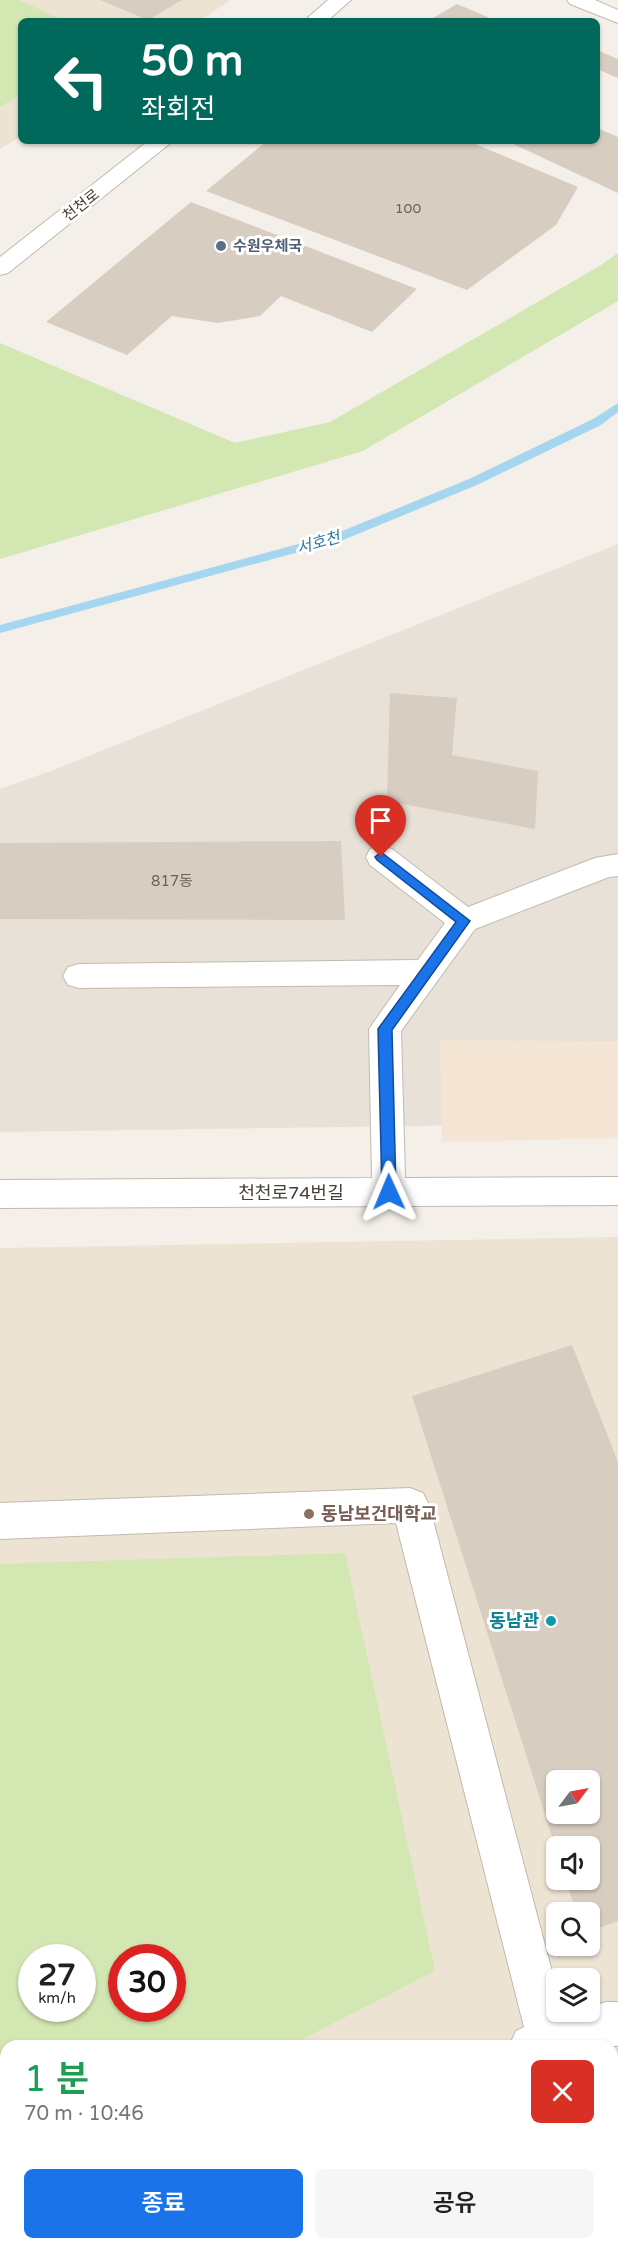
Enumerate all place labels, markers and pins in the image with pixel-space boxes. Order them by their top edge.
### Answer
place label: 수원우체국 [233,237,302,255]
marker: 수원우체국 [214,239,228,253]
pin [355,795,406,857]
place label: 동남보건대학교 [321,1503,437,1525]
marker: 동남보건대학교 [302,1507,316,1521]
place label: 동남관 [489,1610,539,1632]
marker: 동남관 [544,1614,558,1628]

